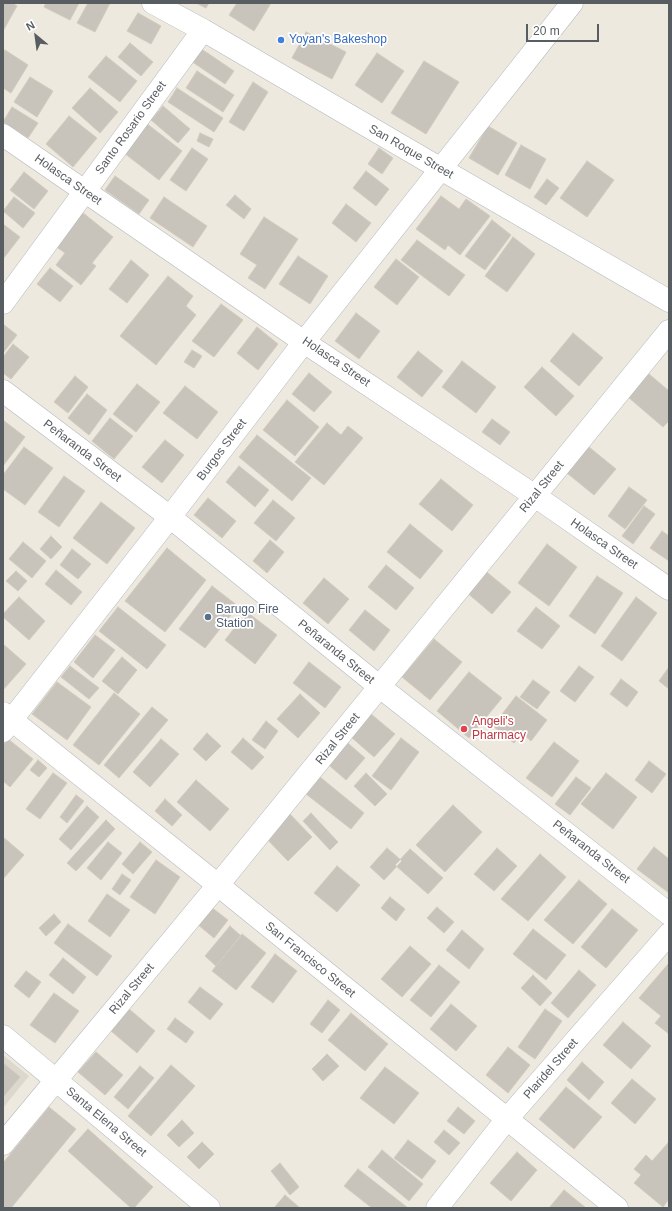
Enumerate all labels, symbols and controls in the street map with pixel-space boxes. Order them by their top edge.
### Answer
north arrow [16,16,56,56]
scale bar [528,16,601,42]
text: N [24,18,37,33]
text: 20 m [533,24,560,38]
place label: Yoyan's Bakeshop [289,33,387,47]
marker: Yoyan's Bakeshop [276,35,286,45]
street label: Santo Rosario Street [92,79,170,177]
street label: San Roque Street [366,122,456,182]
street label: Holasca Street [32,152,104,208]
street label: Holasca Street [299,334,373,390]
street label: Burgos Street [194,416,250,484]
street label: Peñaranda Street [40,417,124,485]
street label: Rizal Street [517,458,567,516]
street label: Holasca Street [568,516,640,572]
place label: Barugo Fire Station [216,603,279,631]
marker: Barugo Fire Station [203,612,213,622]
street label: Peñaranda Street [295,617,377,687]
street label: Rizal Street [313,710,363,768]
place label: Angeli's Pharmacy [472,715,526,743]
marker: Angeli's Pharmacy [459,724,469,734]
street label: Peñaranda Street [550,817,632,887]
street label: San Francisco Street [262,919,358,1001]
street label: Rizal Street [107,961,157,1017]
street label: Plaridel Street [521,1036,581,1102]
street label: Santa Elena Street [63,1084,149,1160]

